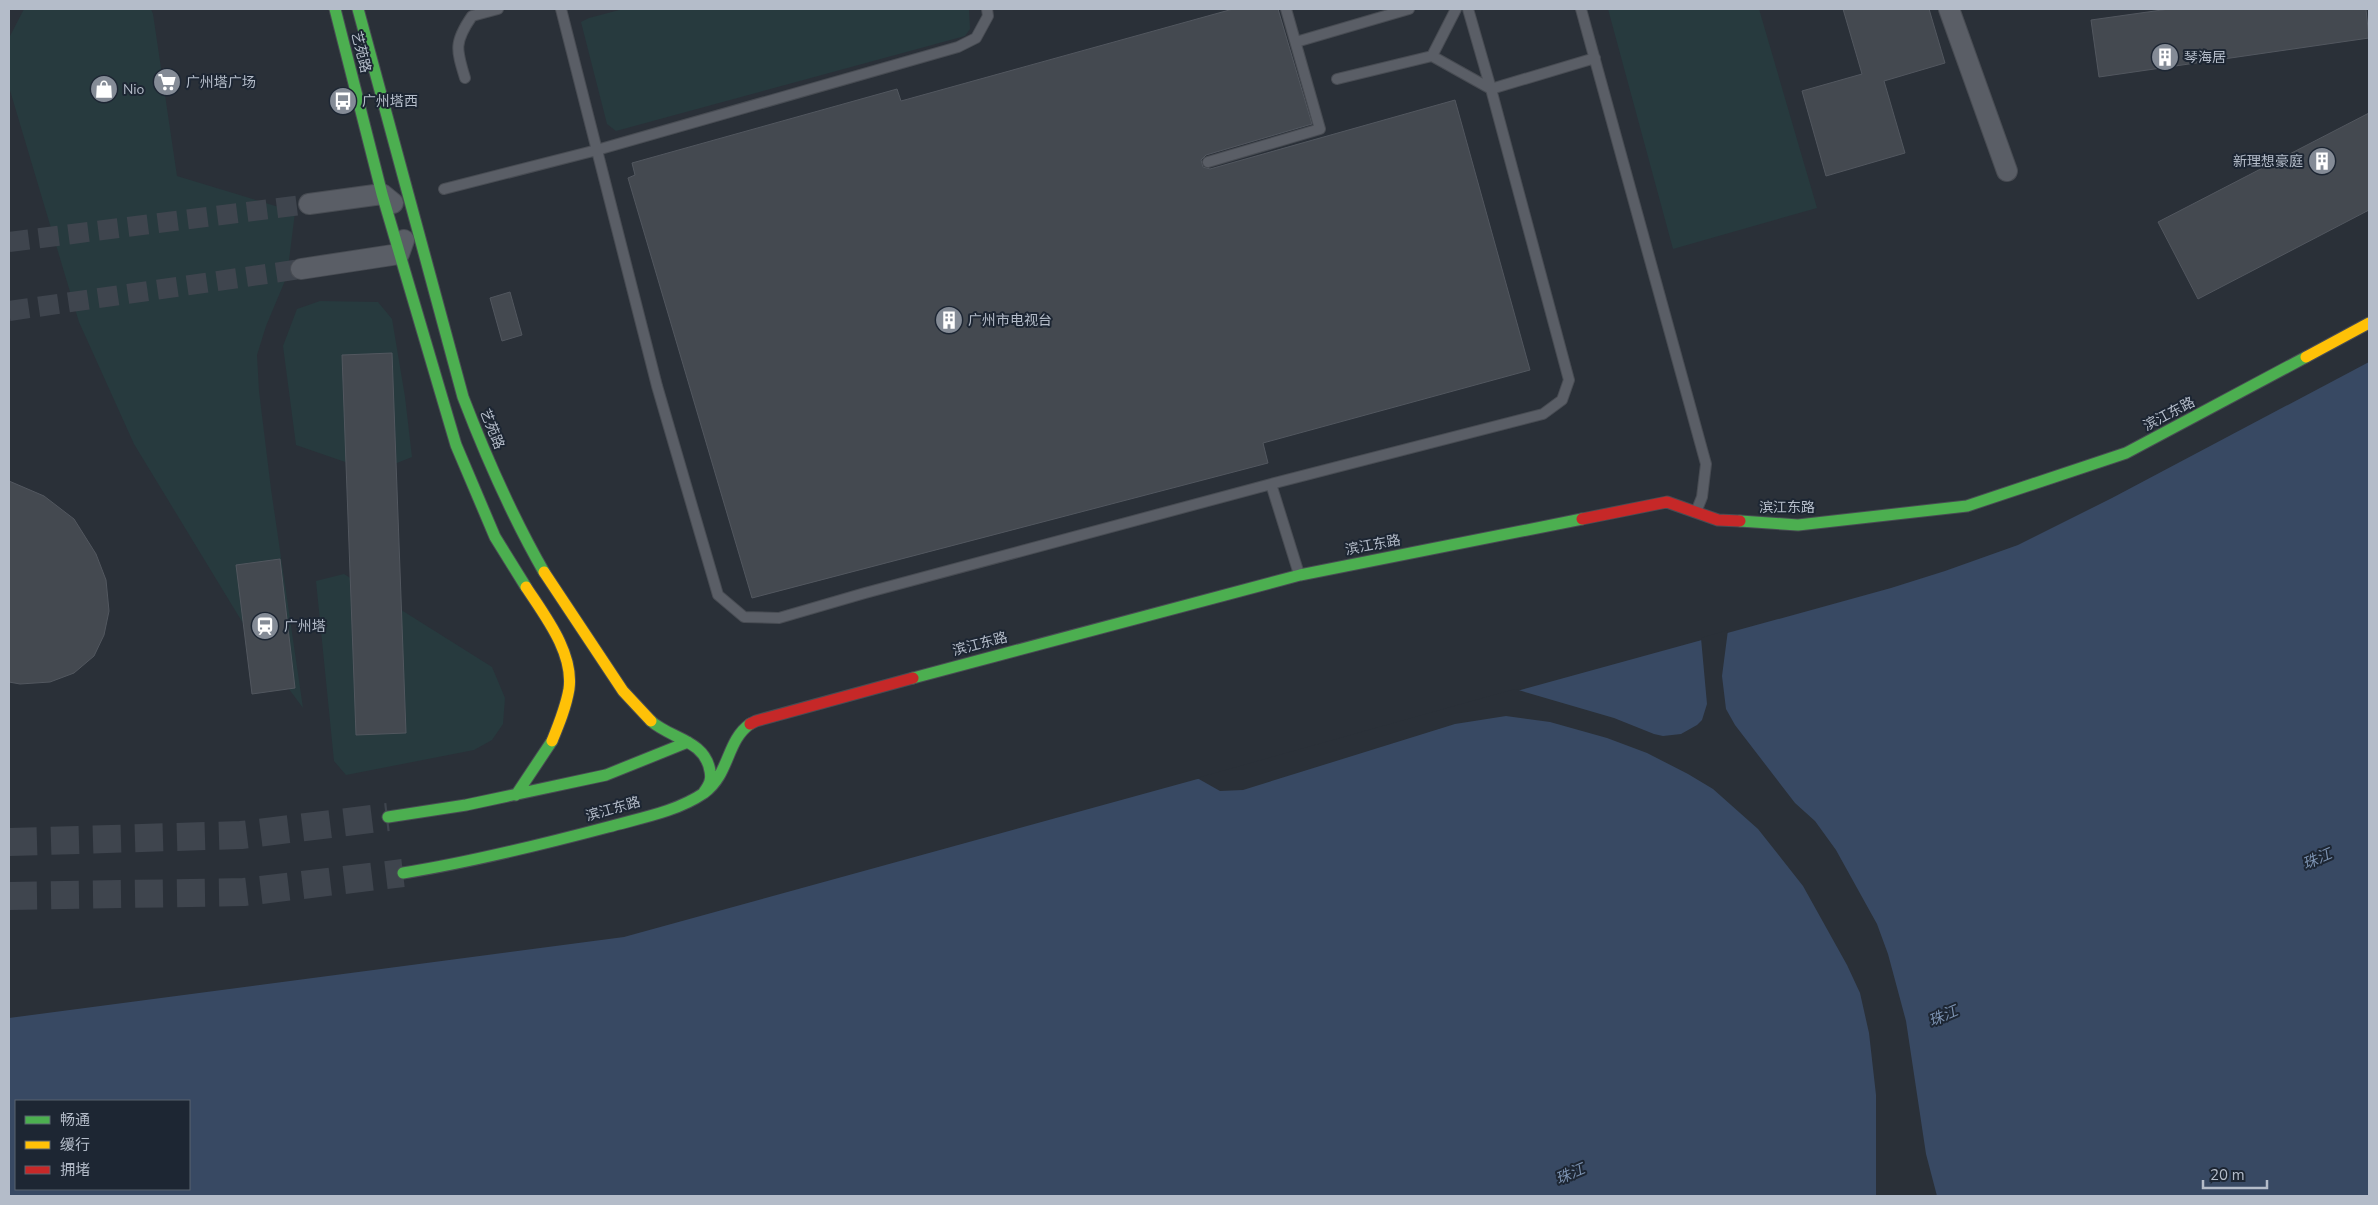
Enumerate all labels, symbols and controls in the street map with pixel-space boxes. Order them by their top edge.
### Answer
street label: 艺苑路 [347,29,375,75]
building icon: 琴海居 [2150,42,2180,72]
place label: 琴海居 [2184,48,2226,67]
supermarket icon: 广州塔广场 [152,67,182,97]
place label: 广州塔广场 [186,73,256,92]
shop icon: Nio [89,74,119,104]
place label: Nio [123,80,145,99]
bus stop icon: 广州塔西 [328,86,358,116]
place label: 广州塔西 [362,92,418,111]
building icon: 新理想豪庭 [2307,146,2337,176]
place label: 新理想豪庭 [2233,152,2303,171]
building icon: 广州市电视台 [934,305,964,335]
place label: 广州市电视台 [968,311,1052,330]
street label: 滨江东路 [2140,392,2198,436]
street label: 艺苑路 [475,406,509,452]
street label: 滨江东路 [1759,498,1815,517]
street label: 滨江东路 [1344,530,1402,560]
station icon: 广州塔 [250,611,280,641]
place label: 广州塔 [284,617,326,636]
street label: 滨江东路 [950,628,1010,660]
street label: 滨江东路 [583,792,643,826]
water label: 珠江 [2299,843,2337,874]
water label: 珠江 [1925,1000,1963,1031]
legend [15,1100,190,1190]
text: 畅通 [60,1110,90,1130]
text: 缓行 [60,1135,90,1155]
water label: 珠江 [1552,1158,1590,1189]
scale bar [2203,1158,2267,1190]
text: 拥堵 [60,1160,90,1180]
text: 20 m [2210,1165,2245,1185]

